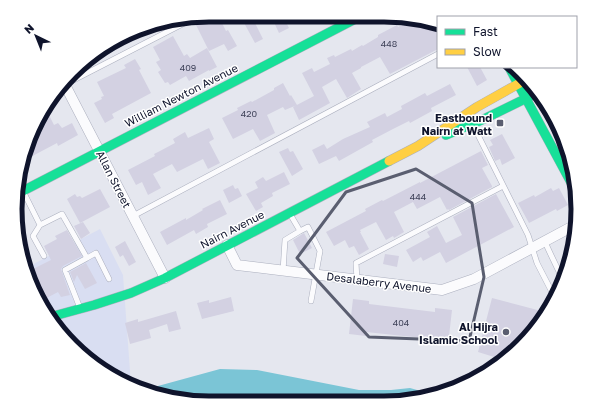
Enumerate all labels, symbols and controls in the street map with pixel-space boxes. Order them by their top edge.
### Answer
north arrow [16,16,56,56]
legend [437,16,577,68]
text: N [21,21,36,36]
text: Fast [473,24,498,39]
house number: 448 [381,38,397,49]
text: Slow [473,44,501,59]
street label: William Newton Avenue [122,61,240,129]
house number: 409 [180,62,196,73]
house number: 420 [241,108,258,119]
place label: Eastbound Nairn at Watt [421,111,493,137]
marker: Eastbound Nairn at Watt [495,118,505,128]
street label: Allan Street [94,148,134,210]
house number: 444 [410,191,427,202]
street label: Nairn Avenue [198,207,266,251]
street label: Desalaberry Avenue [326,269,432,295]
house number: 404 [393,317,410,328]
place label: Al Hijra Islamic School [419,320,498,346]
marker: Al Hijra Islamic School [501,327,511,337]

